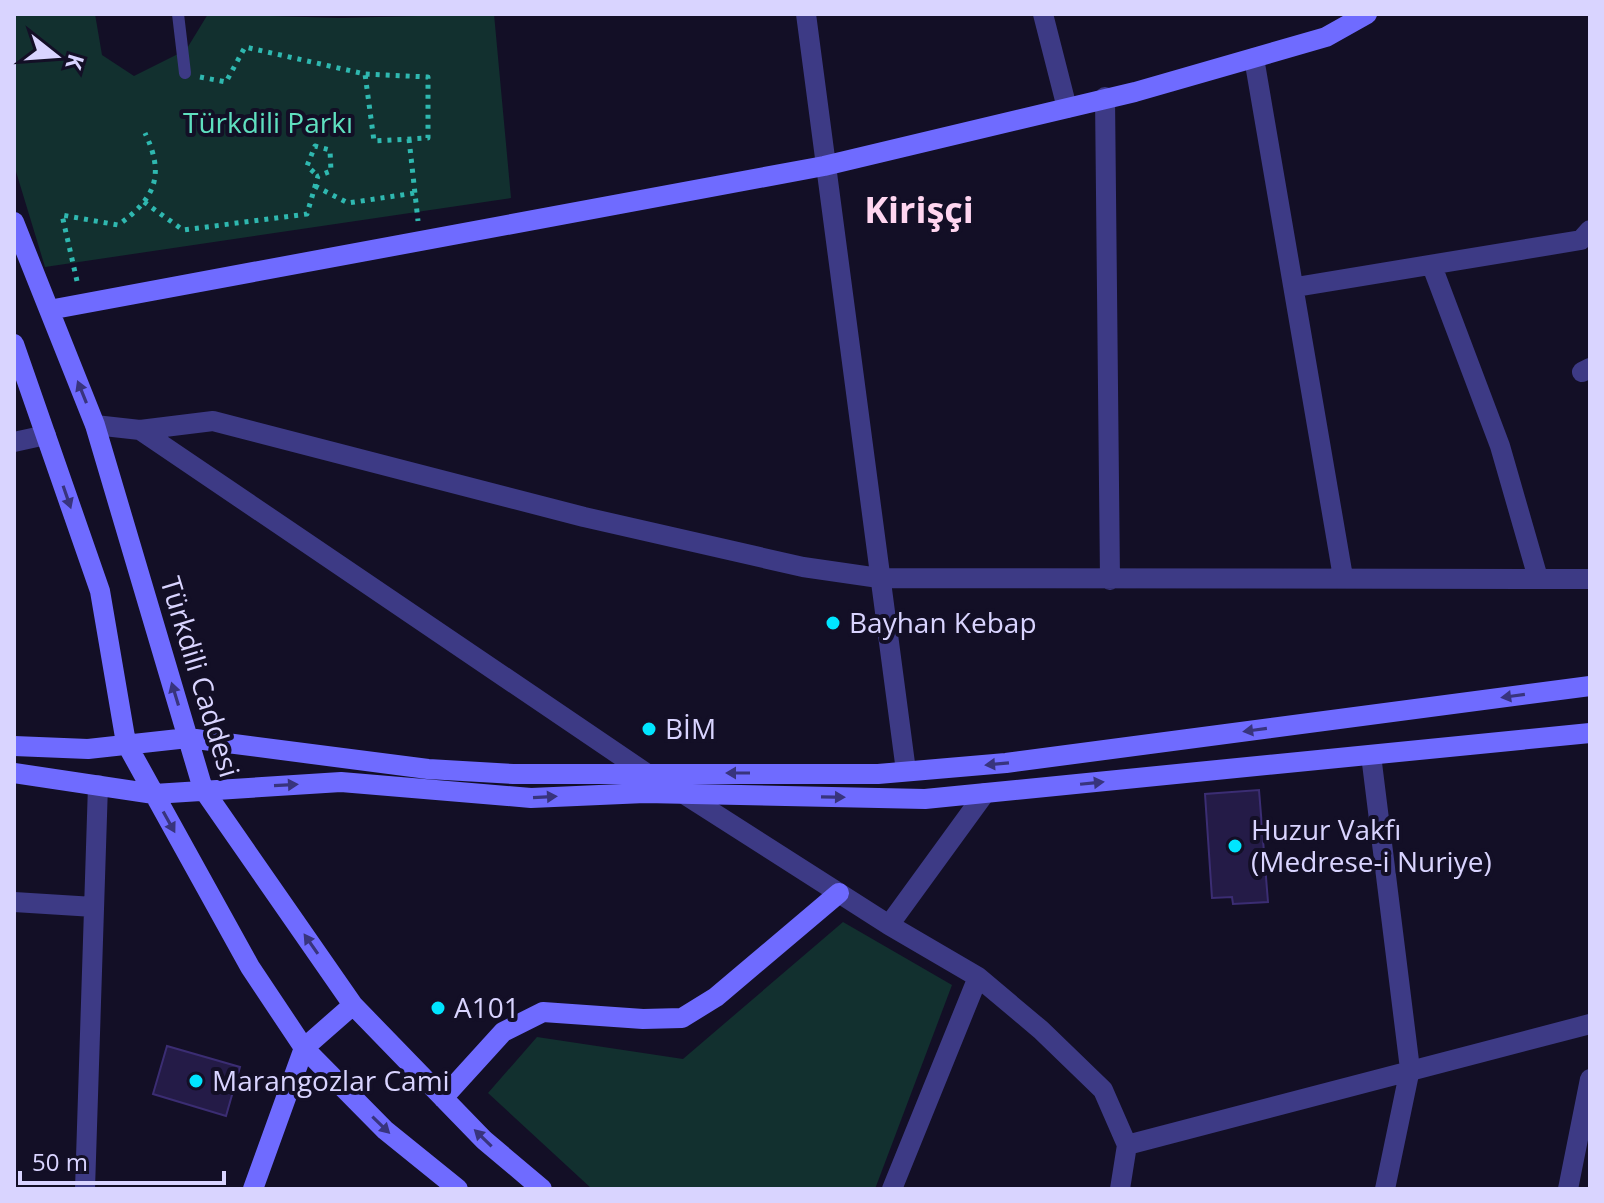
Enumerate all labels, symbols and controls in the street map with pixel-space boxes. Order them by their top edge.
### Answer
north arrow [16,16,96,96]
text: K [59,51,93,74]
park label: Türkdili Parkı [183,103,353,141]
district label: Kirişçi [864,185,974,234]
one-way arrow [75,380,88,404]
one-way arrow [62,485,74,509]
street label: Türkdili Caddesi [152,572,250,782]
place label: Bayhan Kebap [849,603,1037,641]
marker: Bayhan Kebap [824,614,842,632]
one-way arrow [168,682,181,706]
one-way arrow [1500,690,1525,703]
place label: BİM [665,709,716,747]
marker: BİM [640,720,658,738]
one-way arrow [1242,724,1267,737]
one-way arrow [984,758,1009,771]
one-way arrow [725,767,750,779]
one-way arrow [1080,776,1105,789]
one-way arrow [274,778,299,791]
one-way arrow [533,791,558,804]
one-way arrow [821,791,846,803]
place label: Huzur Vakfı (Medrese-i Nuriye) [1251,810,1492,880]
one-way arrow [162,811,176,833]
marker: Huzur Vakfı (Medrese-i Nuriye) [1226,837,1244,855]
one-way arrow [304,934,319,955]
place label: A101 [454,988,520,1026]
marker: A101 [429,999,447,1017]
place label: Marangozlar Cami [212,1061,450,1099]
marker: Marangozlar Cami [187,1072,205,1090]
one-way arrow [371,1115,390,1134]
one-way arrow [473,1130,492,1148]
scale bar [20,1135,224,1185]
text: 50 m [32,1145,88,1178]

